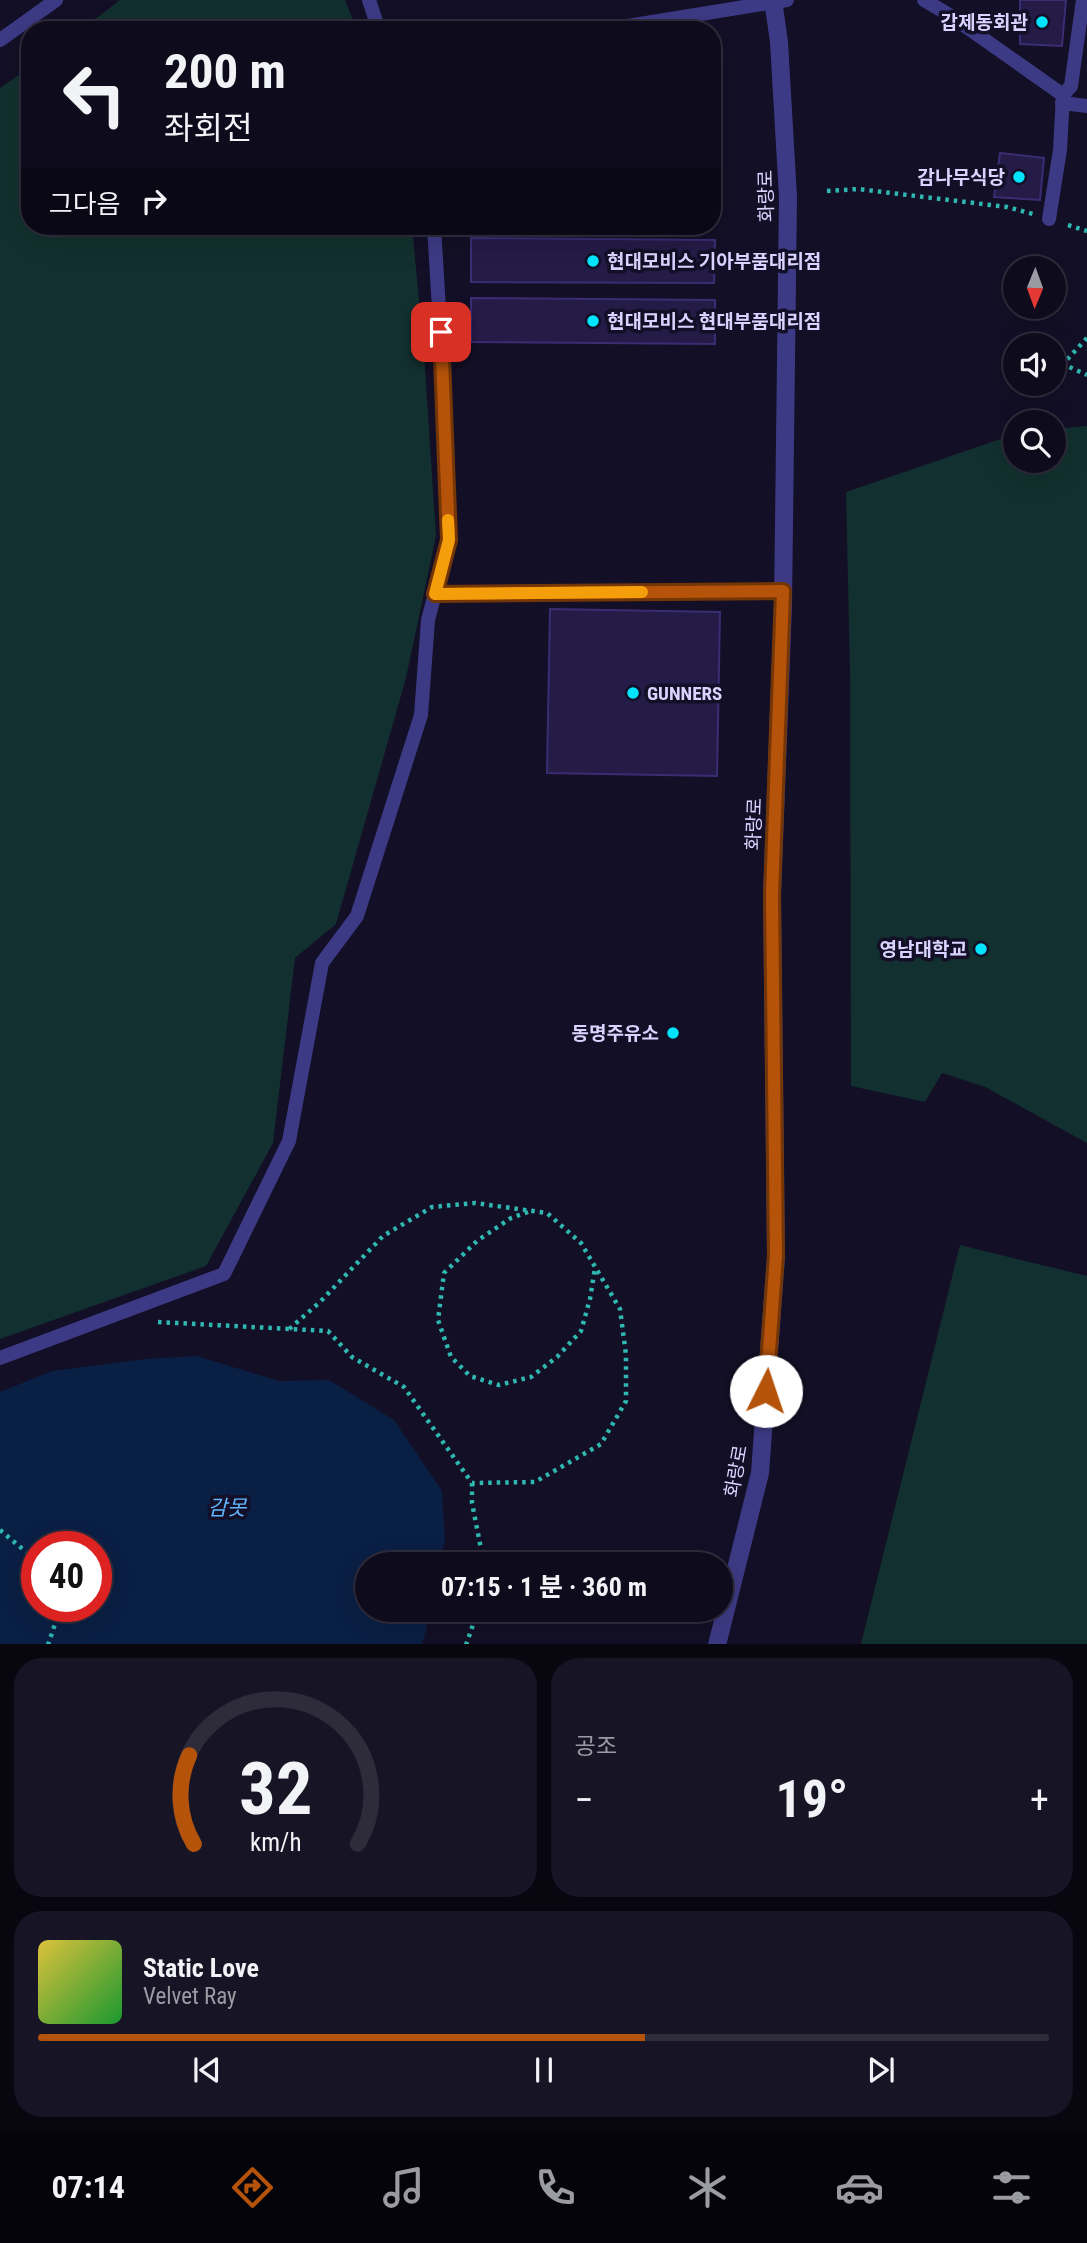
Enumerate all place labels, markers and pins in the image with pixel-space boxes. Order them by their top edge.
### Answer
place label: 갑제동회관 [941,11,1029,34]
marker: 갑제동회관 [1034,14,1050,30]
place label: 감나무식당 [918,166,1006,189]
marker: 감나무식당 [1011,169,1027,185]
place label: 현대모비스 기아부품대리점 [607,250,821,273]
marker: 현대모비스 기아부품대리점 [585,253,601,269]
pin [411,302,471,362]
place label: 현대모비스 현대부품대리점 [607,310,821,333]
marker: 현대모비스 현대부품대리점 [585,313,601,329]
place label: GUNNERS [647,682,722,705]
marker: GUNNERS [625,685,641,701]
place label: 영남대학교 [880,938,967,961]
marker: 영남대학교 [973,941,989,957]
place label: 동명주유소 [572,1022,659,1045]
marker: 동명주유소 [665,1025,681,1041]

